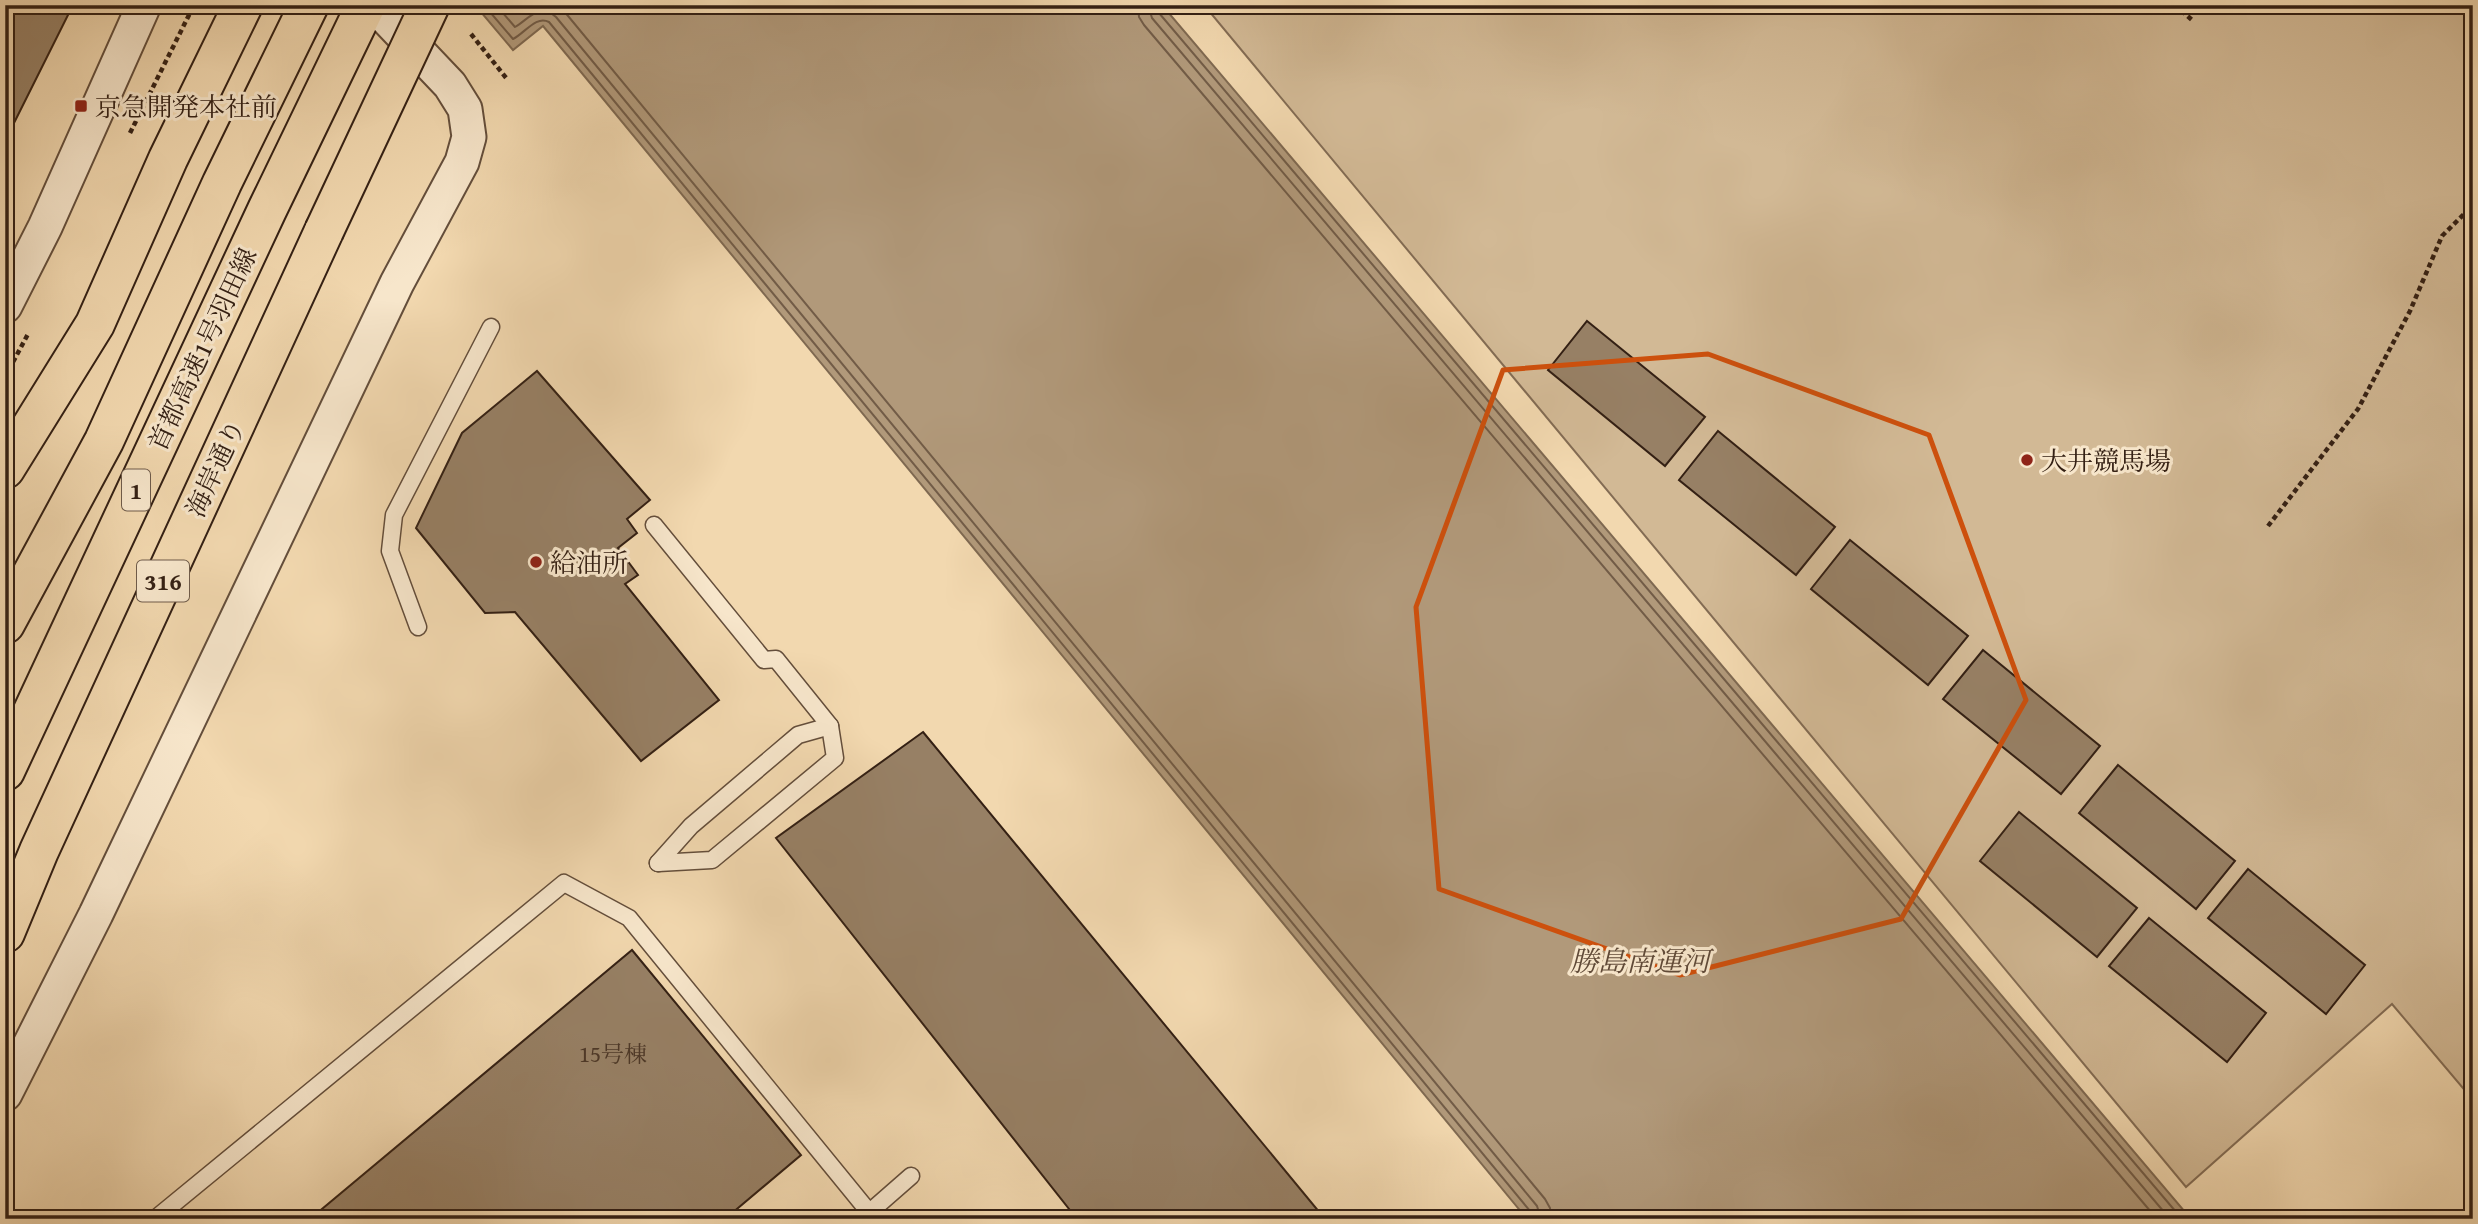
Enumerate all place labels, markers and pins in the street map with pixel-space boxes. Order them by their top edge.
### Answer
place label: 京急開発本社前 [95,87,277,126]
marker: 京急開発本社前 [73,98,89,114]
place label: 大井競馬場 [2041,441,2171,480]
marker: 大井競馬場 [2019,452,2035,468]
place label: 給油所 [550,543,628,582]
marker: 給油所 [528,554,544,570]

